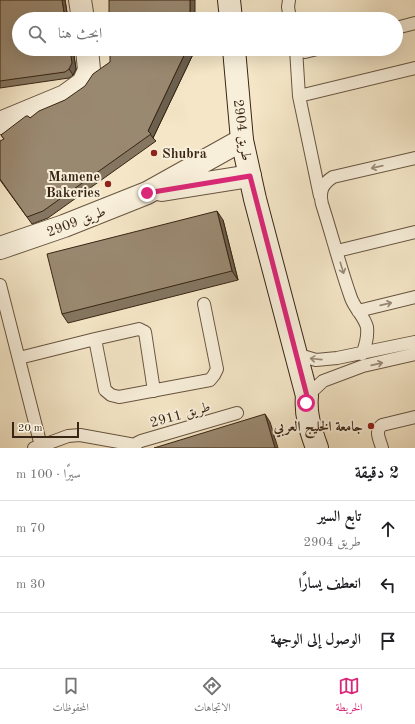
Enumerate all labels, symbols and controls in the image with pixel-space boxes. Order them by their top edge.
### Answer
search box [12,12,403,56]
icon: search [26,23,48,45]
text: ابحث هنا [58,27,102,42]
street label: طريق 2904 [230,98,253,162]
place label: Shubra [162,147,207,161]
marker: Shubra [149,148,159,158]
one-way arrow [371,163,384,171]
place label: Mamene Bakeries [46,170,100,200]
marker: Mamene Bakeries [103,179,113,189]
route end [138,184,156,202]
street label: طريق 2909 [45,204,108,241]
one-way arrow [339,261,346,274]
one-way arrow [380,300,393,307]
one-way arrow [310,355,323,362]
one-way arrow [370,359,383,367]
route start [297,394,315,412]
street label: طريق 2911 [149,400,212,431]
scale bar [12,420,79,439]
place label: جامعة الخليج العربي [273,420,364,439]
marker: جامعة الخليج العربي [366,421,376,431]
text: 20 m [18,423,43,434]
text: 2 دقيقة [355,465,399,482]
text: سيرًا · 100 m [16,468,81,481]
text: تابع السير [318,510,361,525]
icon: ahead [377,518,399,540]
text: 70 m [16,522,45,535]
text: طريق 2904 [303,536,361,549]
icon: left [377,574,399,596]
text: انعطف يسارًا [299,577,361,592]
text: 30 m [16,578,45,591]
icon: arrive [377,630,399,652]
text: الوصول إلى الوجهة [270,633,361,648]
tab: المحفوظات [53,675,89,718]
tab: الاتجاهات [194,675,231,718]
tab: الخريطة [336,675,362,718]

